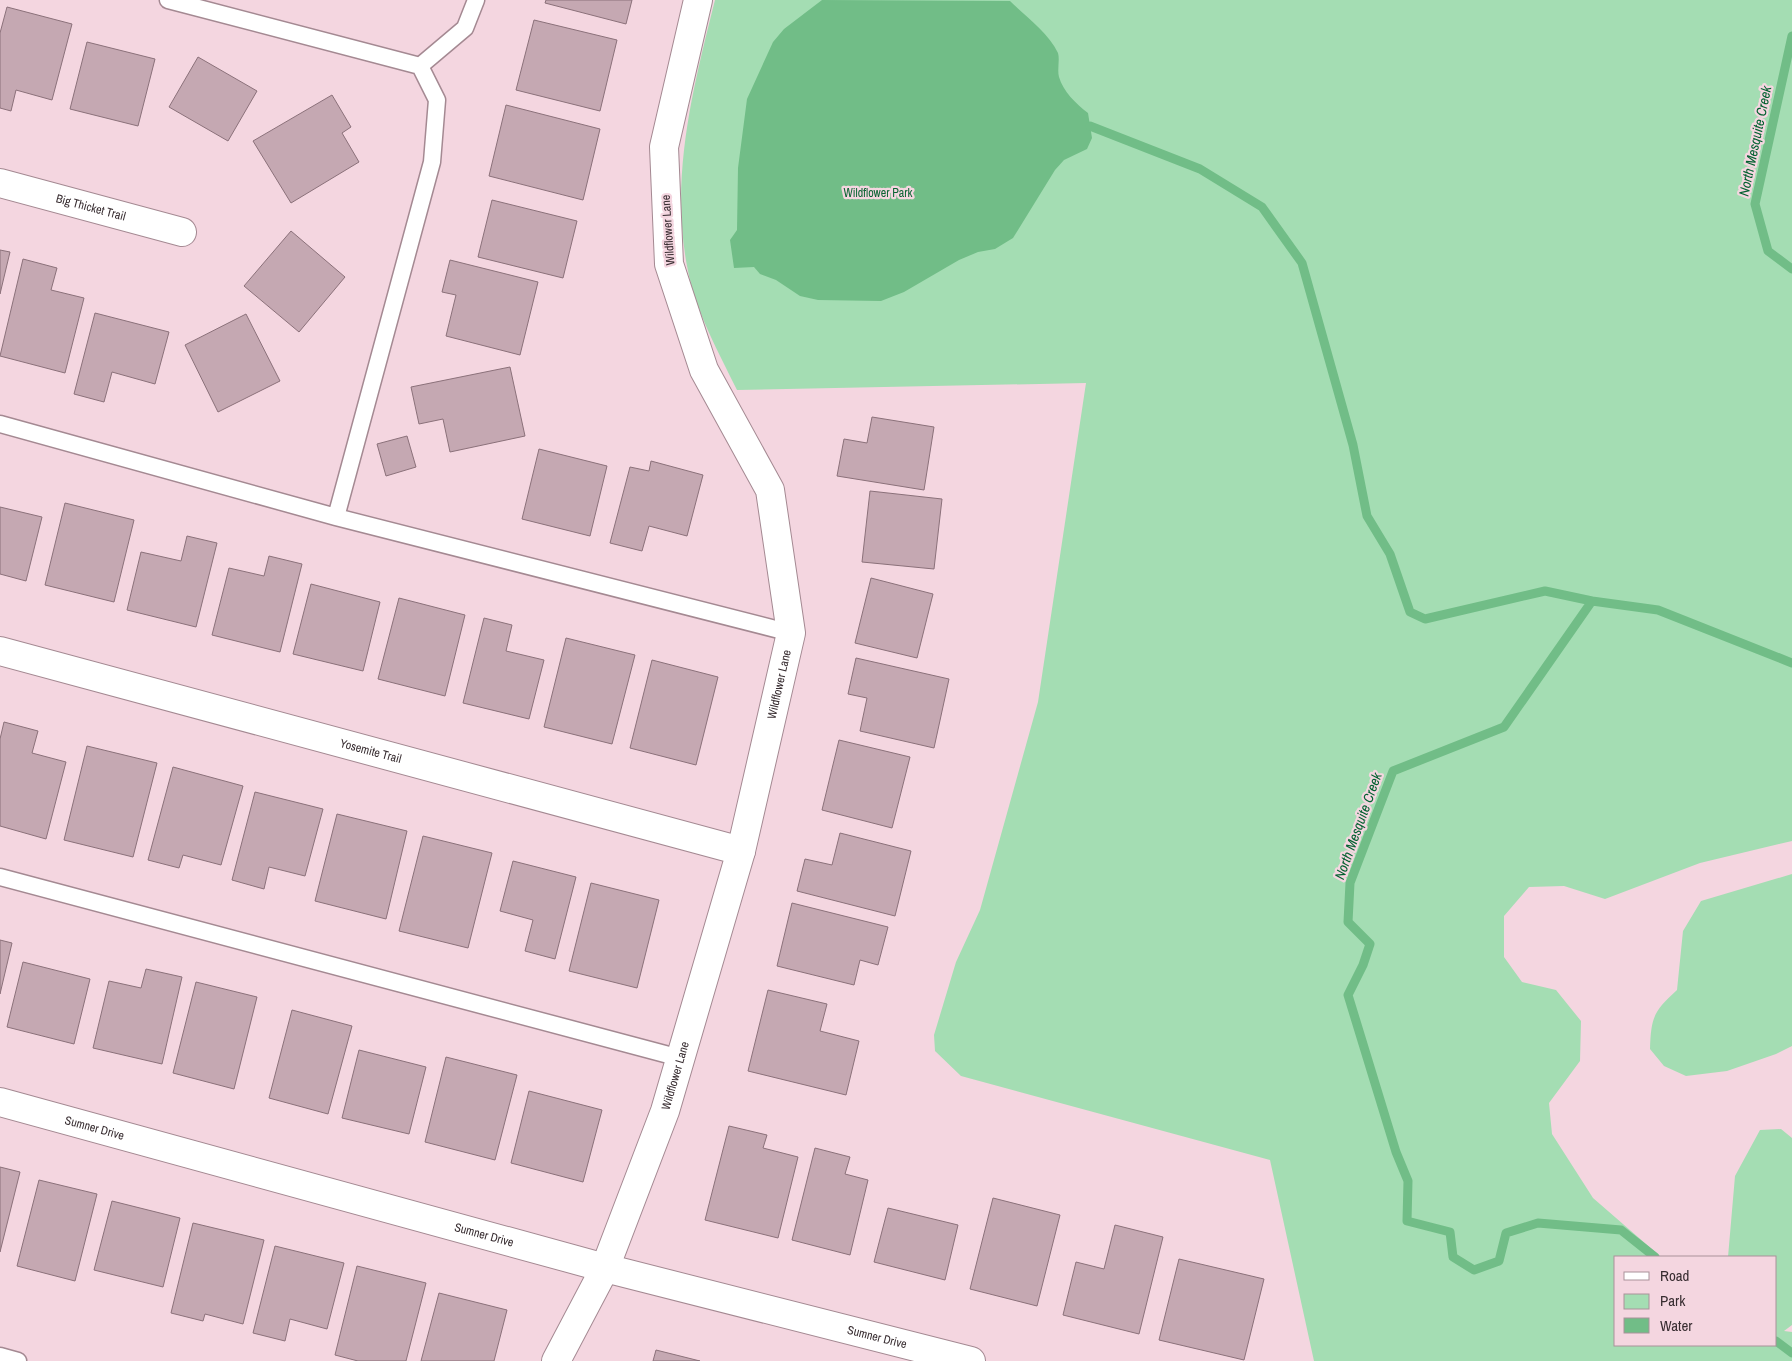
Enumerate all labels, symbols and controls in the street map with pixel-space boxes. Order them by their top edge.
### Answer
water label: North Mesquite Creek [1735,83,1776,198]
park label: Wildflower Park [844,185,913,201]
street label: Big Thicket Trail [54,190,127,224]
street label: Wildflower Lane [658,194,678,266]
street label: Wildflower Lane [764,648,795,721]
street label: Yosemite Trail [338,735,403,767]
water label: North Mesquite Creek [1330,769,1386,882]
street label: Wildflower Lane [658,1040,693,1112]
street label: Sumner Drive [63,1112,126,1144]
street label: Sumner Drive [453,1219,516,1251]
legend [1614,1256,1777,1346]
text: Road [1660,1265,1689,1286]
text: Park [1660,1290,1686,1311]
text: Water [1660,1315,1692,1336]
street label: Sumner Drive [846,1322,908,1352]

